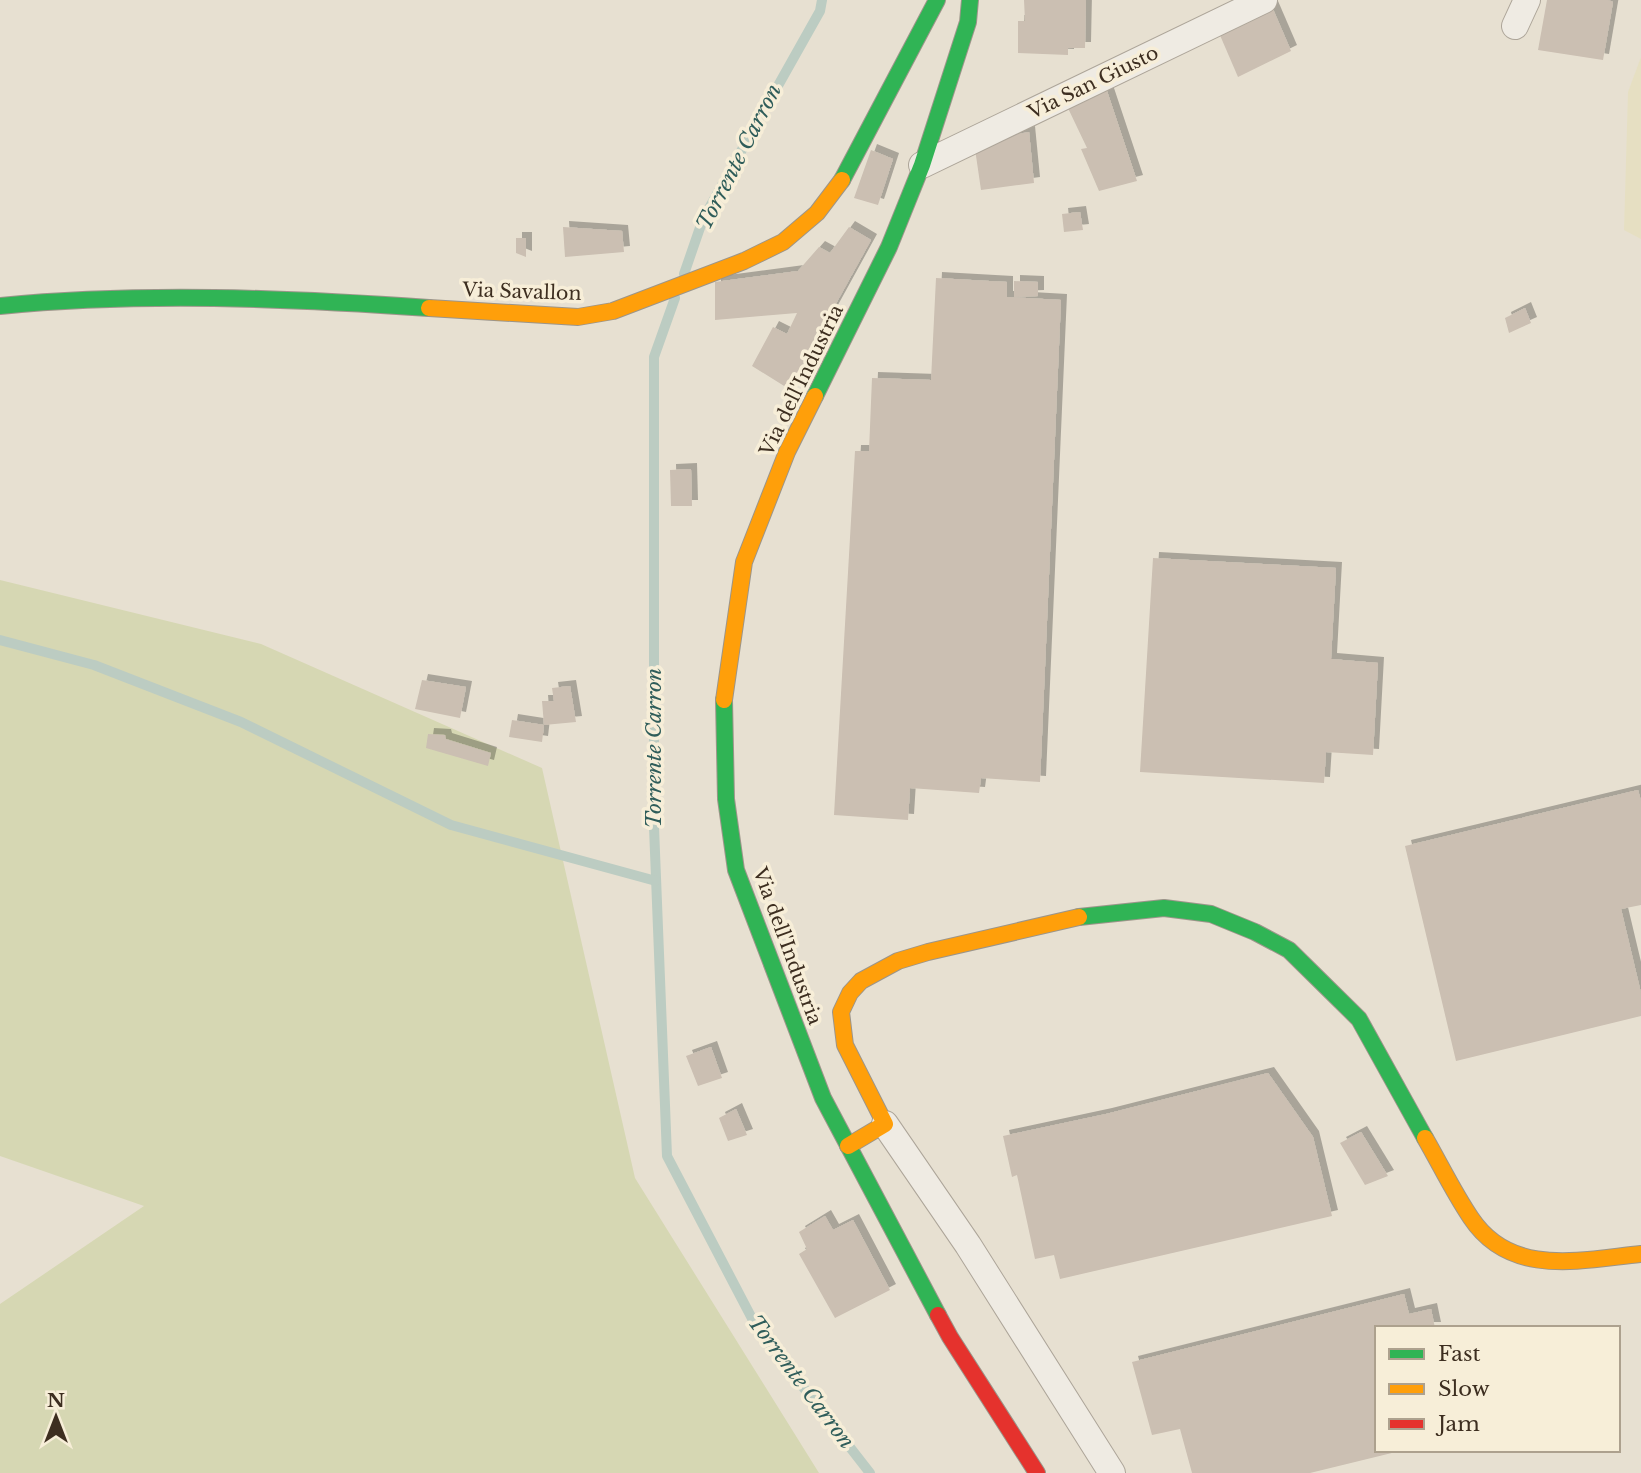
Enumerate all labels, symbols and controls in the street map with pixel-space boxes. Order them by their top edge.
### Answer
street label: Via San Giusto [1023,41,1162,124]
water label: Torrente Carron [691,80,787,234]
street label: Via Savallon [461,278,582,305]
street label: Via dell'Industria [754,300,848,461]
water label: Torrente Carron [641,668,667,828]
street label: Via dell'Industria [748,864,827,1028]
water label: Torrente Carron [742,1310,860,1454]
legend [1375,1326,1620,1452]
text: Fast [1438,1341,1480,1367]
text: Slow [1438,1376,1490,1402]
north arrow [21,1382,91,1452]
text: N [47,1389,65,1412]
text: Jam [1435,1411,1480,1437]

